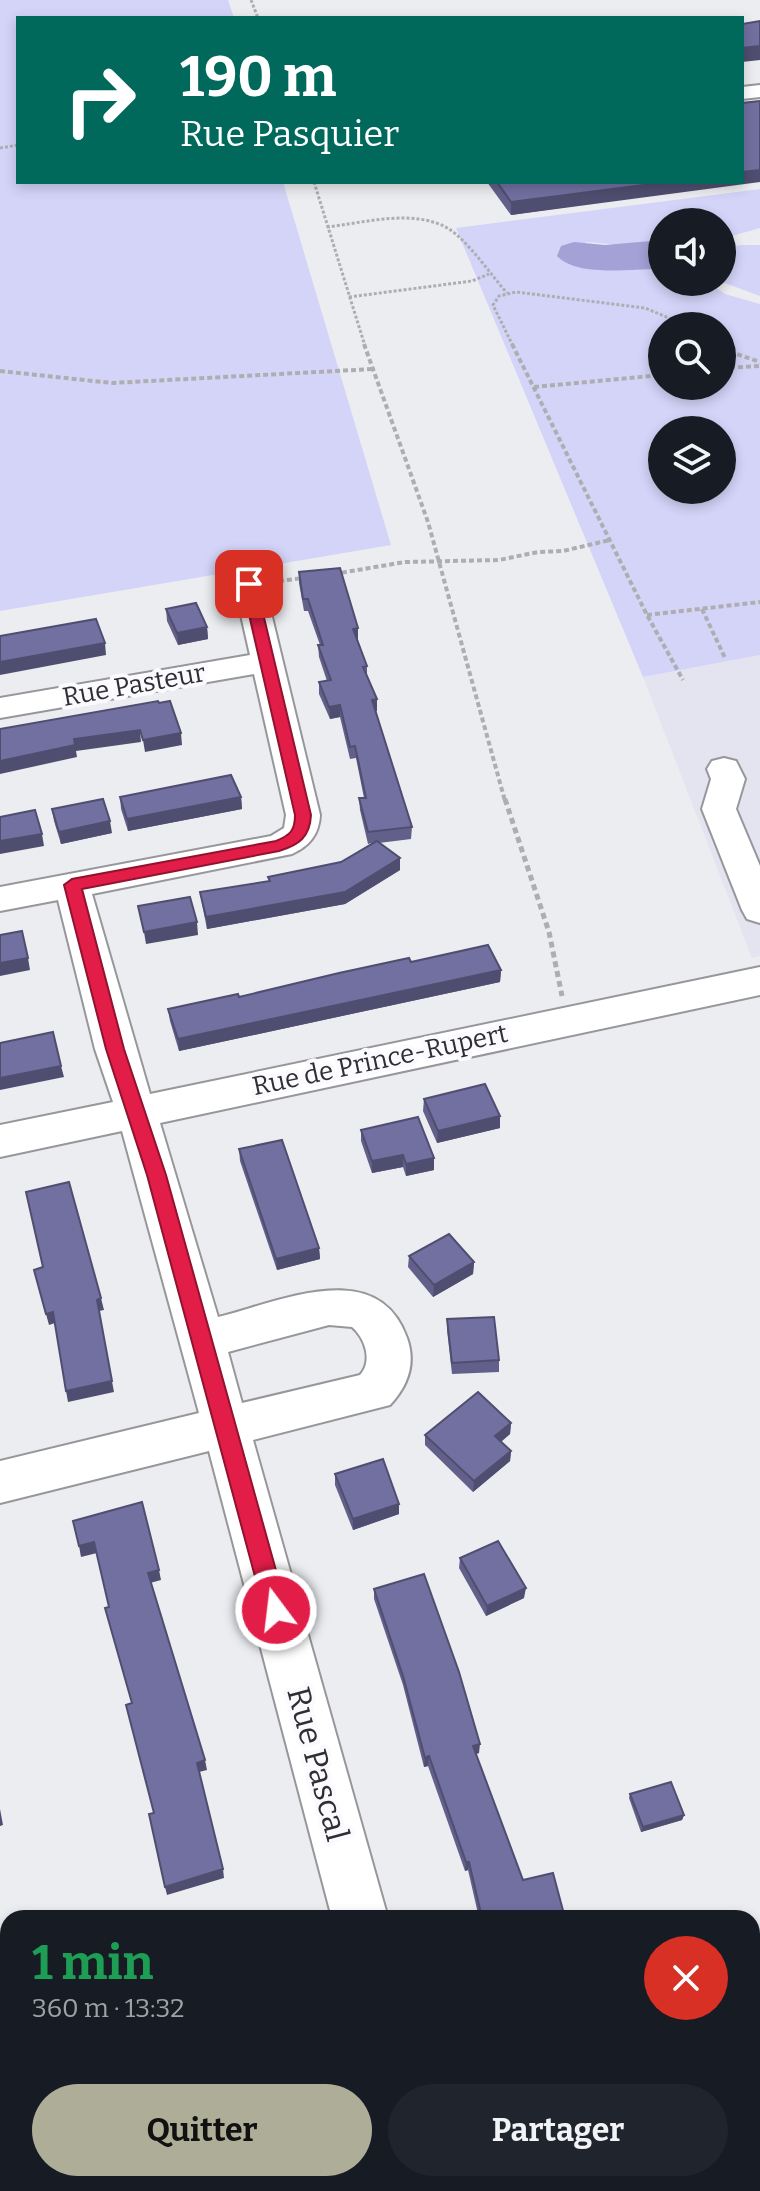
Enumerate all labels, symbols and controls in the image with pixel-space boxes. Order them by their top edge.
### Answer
text: 190 m [180,44,336,111]
icon: right [48,48,152,152]
text: Rue Pasquier [180,112,399,156]
map controls [648,208,736,504]
button: sound [648,208,736,296]
button: search [648,312,736,400]
button: layers [648,416,736,504]
pin [215,550,283,618]
icon: arrive [227,562,271,606]
street label: Rue Pasteur [60,657,208,713]
street label: Rue de Prince-Rupert [250,1018,511,1102]
position arrow [234,1568,318,1652]
street label: Rue Pascal [279,1683,357,1845]
text: 1 min [32,1934,153,1992]
button: close [644,1936,728,2020]
text: 360 m · 13:32 [32,1993,184,2024]
button: Quitter [32,2084,372,2176]
button: Partager [388,2084,728,2176]

